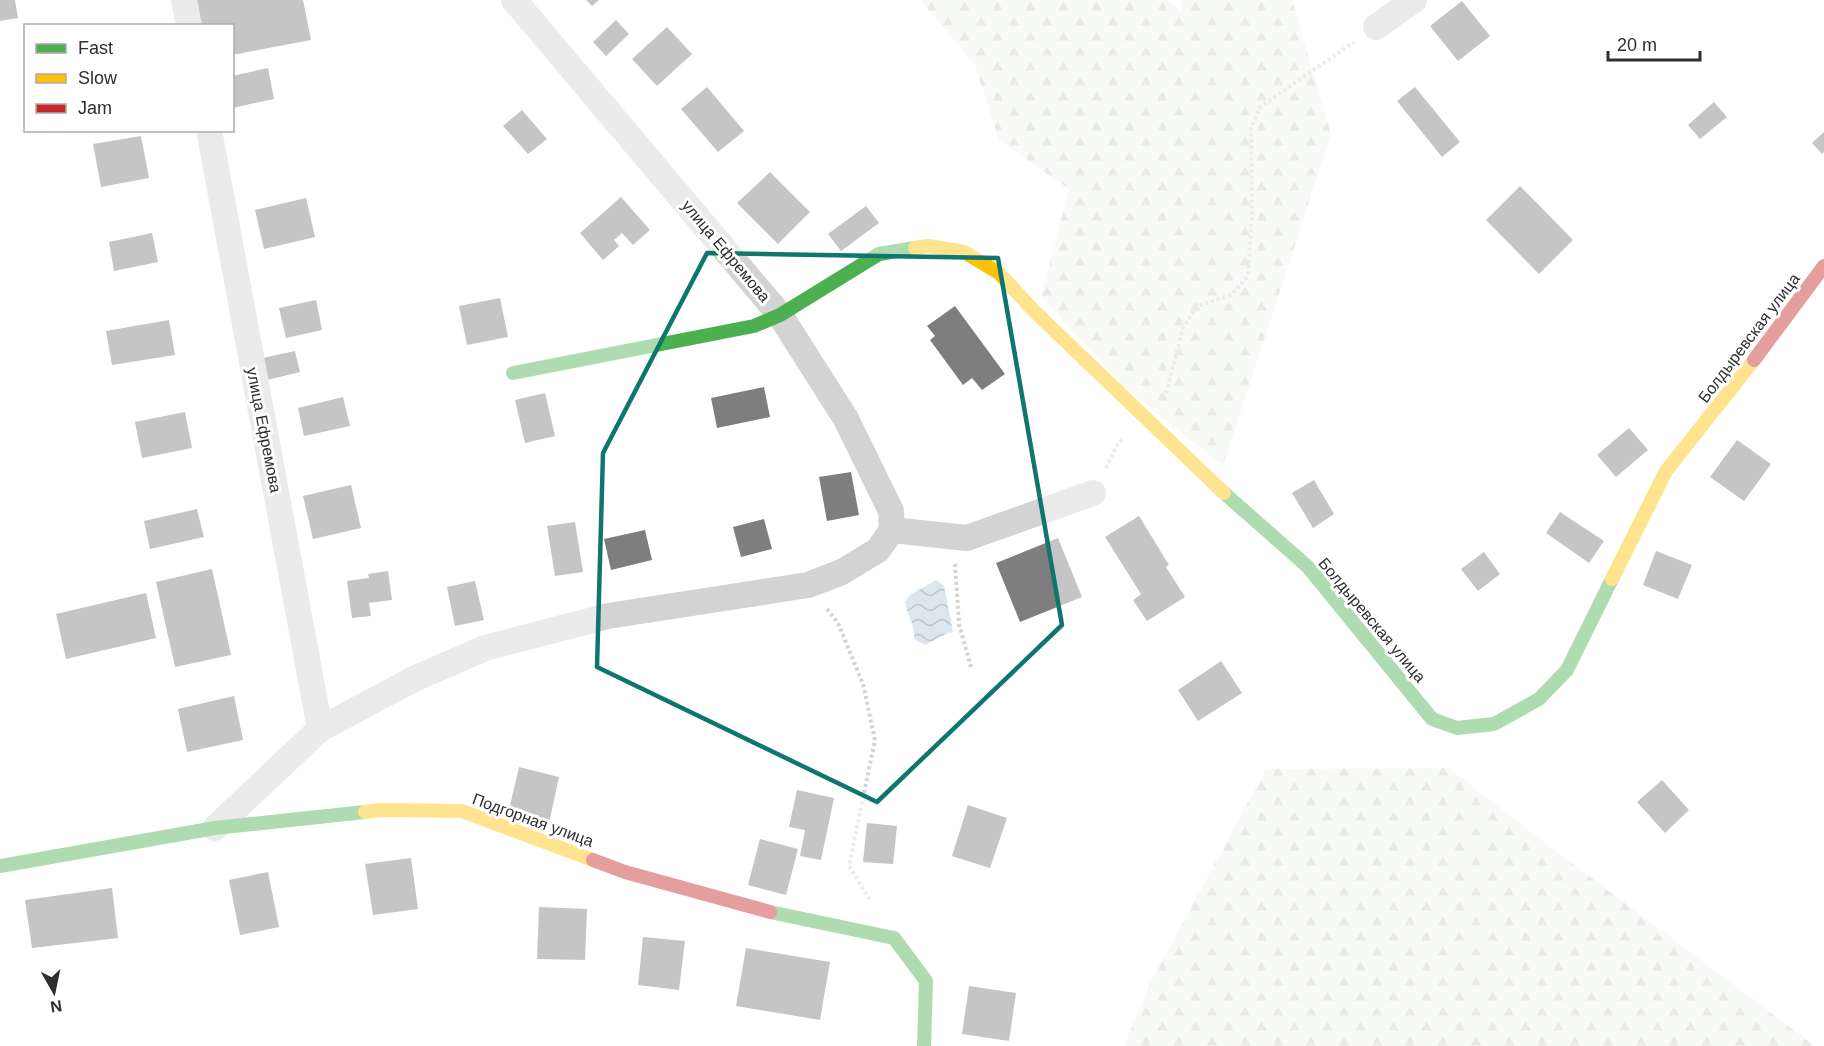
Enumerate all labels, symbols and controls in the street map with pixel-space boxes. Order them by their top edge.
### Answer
legend [24,24,234,132]
scale bar [1608,24,1700,62]
text: 20 m [1617,35,1657,55]
text: Fast [78,38,113,58]
text: Slow [78,68,118,88]
text: Jam [78,98,112,118]
street label: улица Ефремова [679,197,773,305]
street label: Болдыревская улица [1695,270,1803,406]
street label: улица Ефремова [244,366,284,494]
street label: Болдыревская улица [1315,555,1429,686]
street label: Подгорная улица [470,790,596,850]
north arrow [24,962,84,1022]
text: N [49,997,63,1016]

